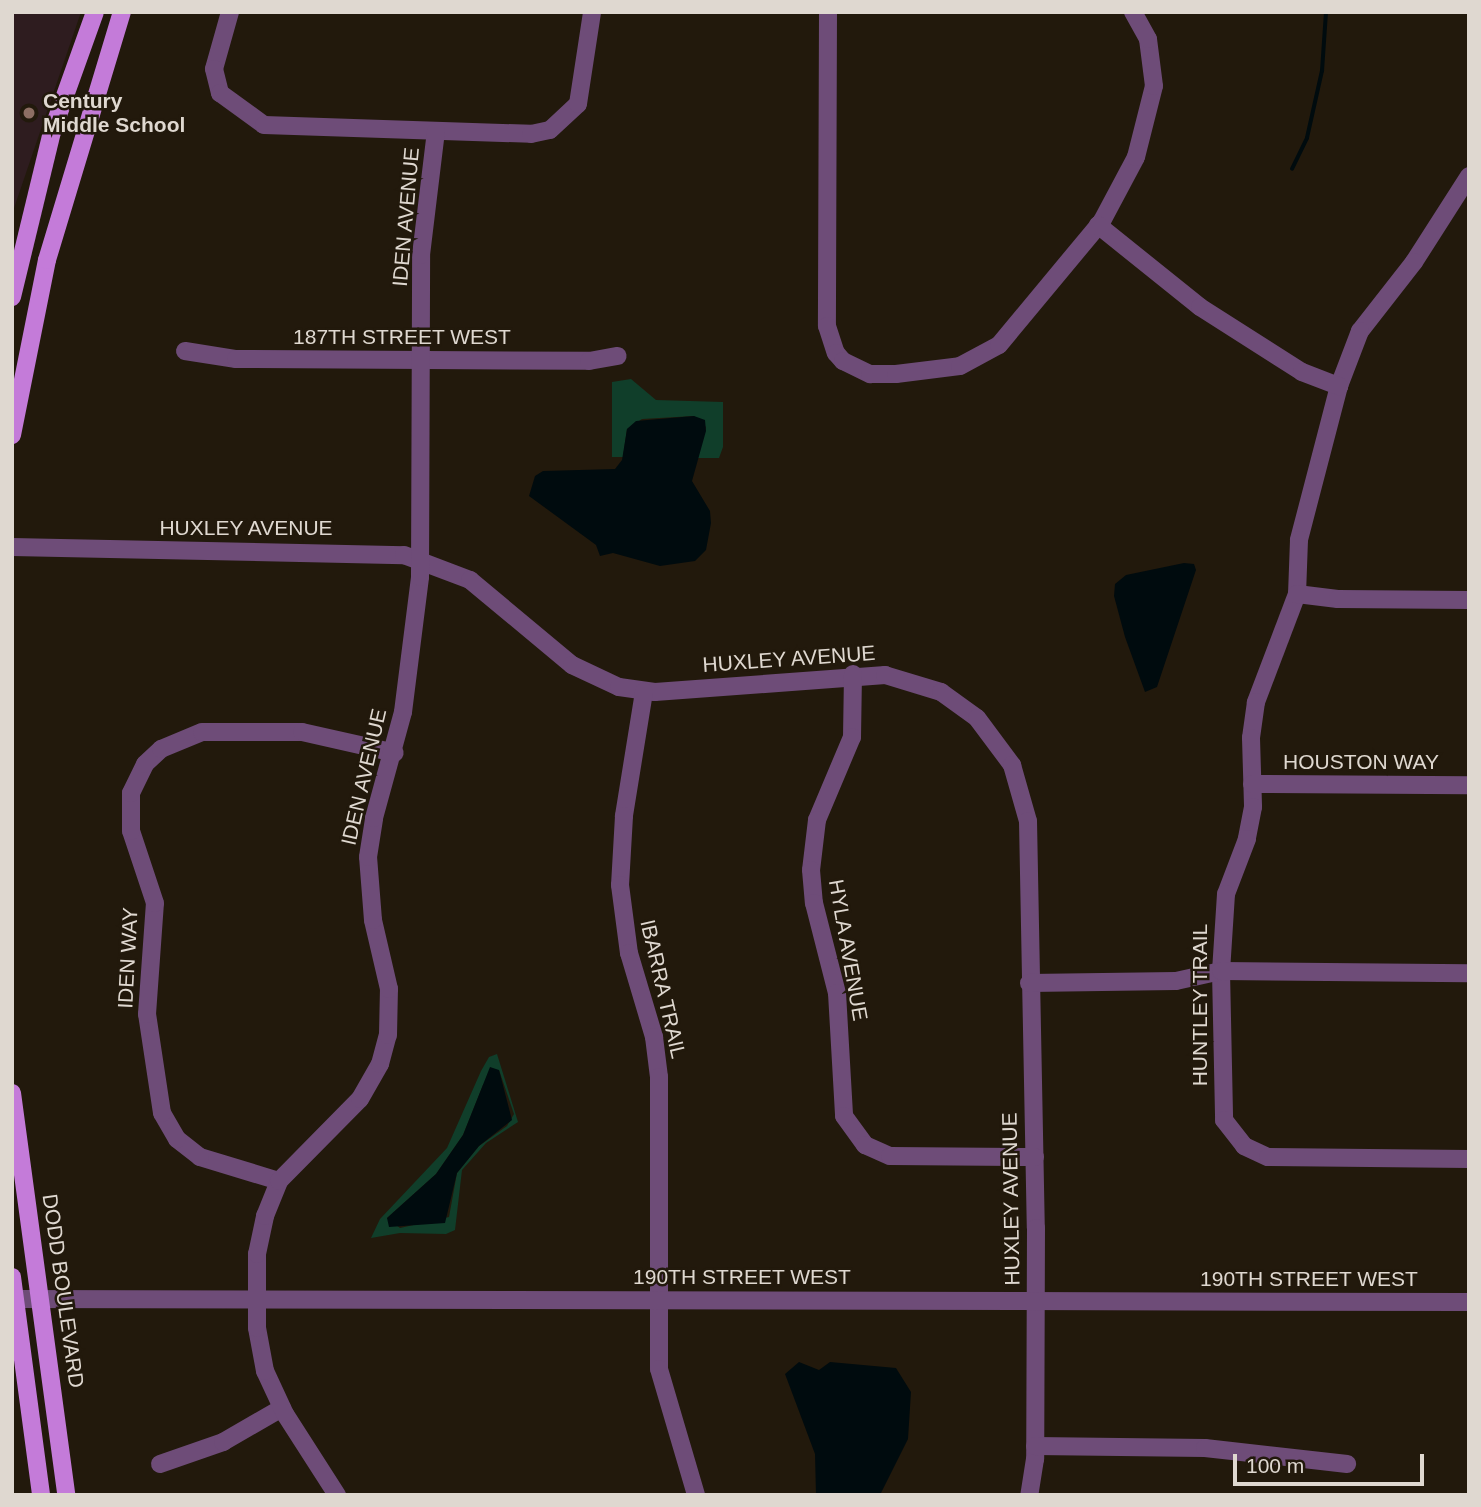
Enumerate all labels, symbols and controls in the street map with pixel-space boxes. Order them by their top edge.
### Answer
place label: Century Middle School [43,88,185,138]
marker: Century Middle School [21,105,37,121]
street label: IDEN AVENUE [387,146,425,288]
street label: 187TH STREET WEST [293,324,511,350]
street label: HUXLEY AVENUE [159,515,333,541]
street label: HUXLEY AVENUE [701,640,877,678]
street label: IDEN AVENUE [336,706,392,848]
street label: HOUSTON WAY [1283,749,1439,775]
street label: HYLA AVENUE [823,876,873,1024]
street label: IDEN WAY [113,907,143,1009]
street label: IBARRA TRAIL [635,916,691,1062]
street label: HUNTLEY TRAIL [1187,923,1213,1087]
street label: HUXLEY AVENUE [997,1111,1025,1287]
street label: DODD BOULEVARD [37,1192,89,1390]
street label: 190TH STREET WEST [633,1264,851,1290]
street label: 190TH STREET WEST [1200,1266,1418,1292]
scale bar [1236,1440,1427,1484]
text: 100 m [1246,1454,1304,1477]

